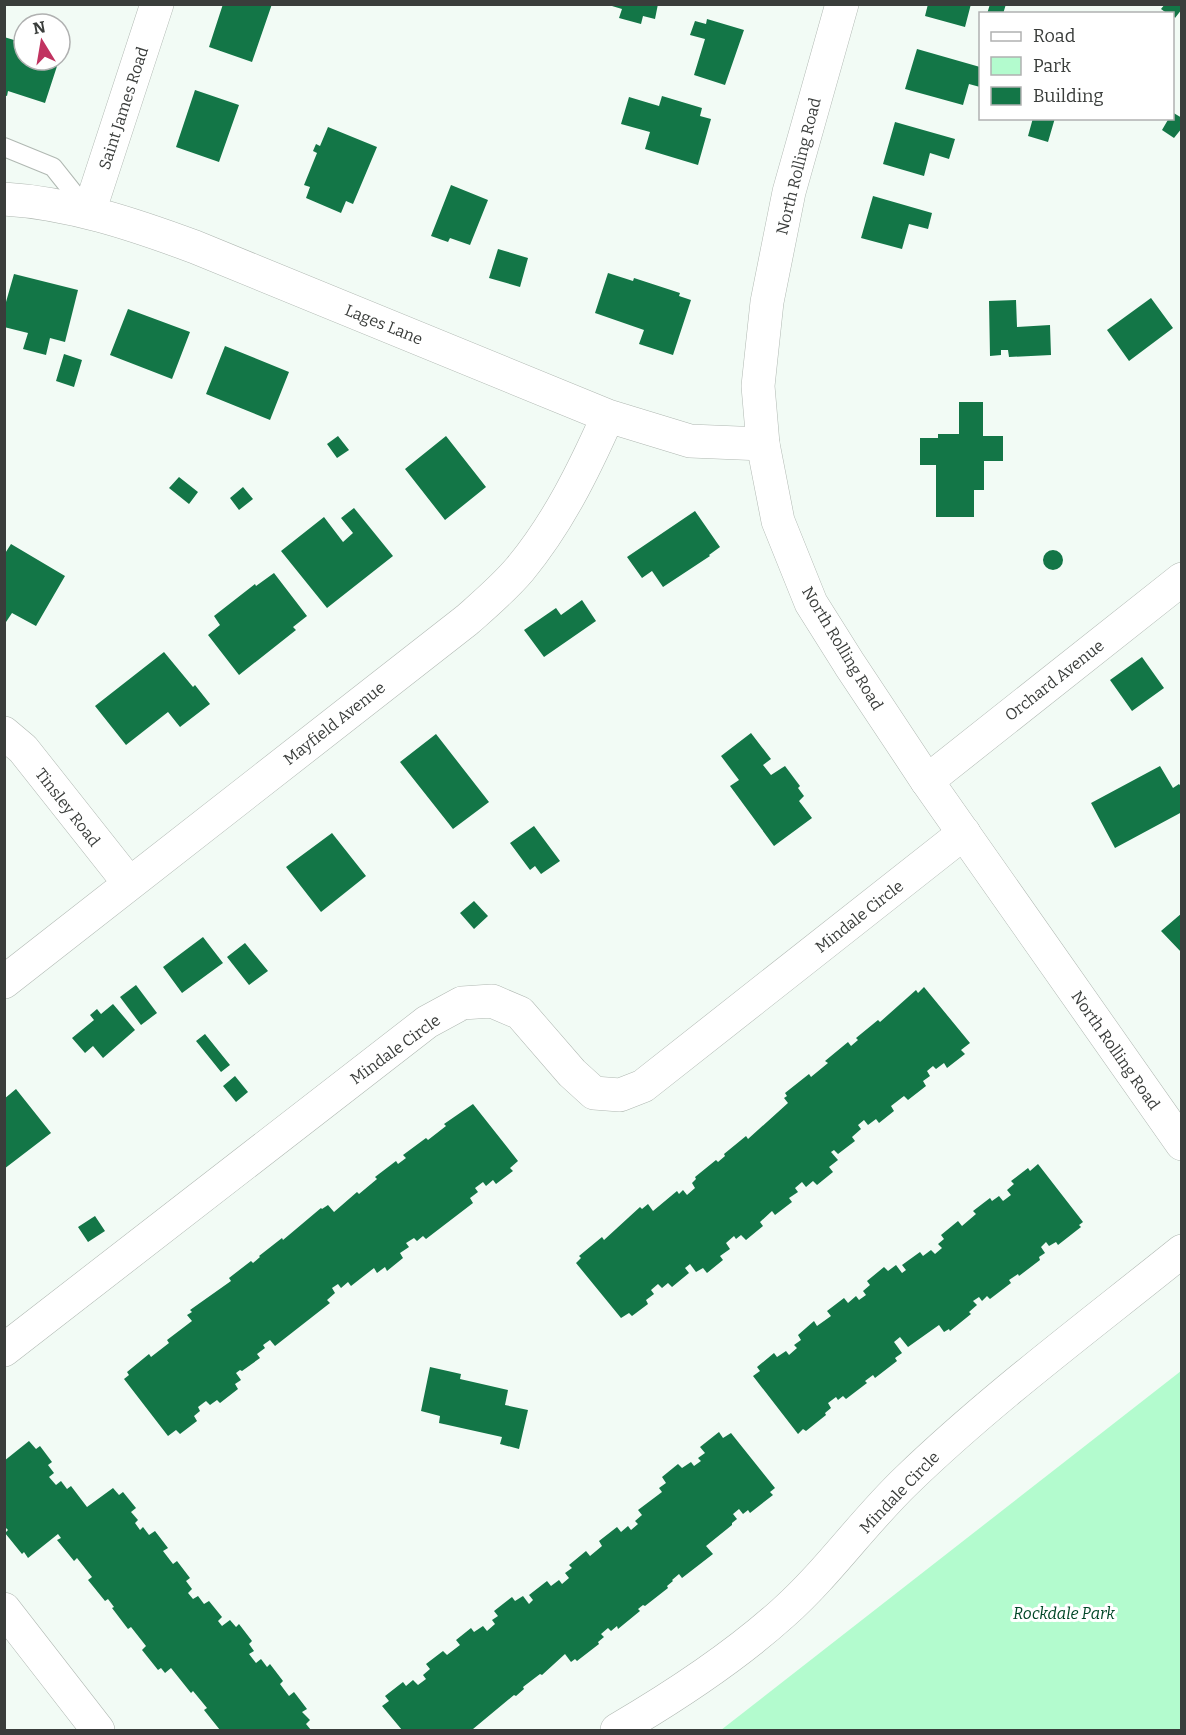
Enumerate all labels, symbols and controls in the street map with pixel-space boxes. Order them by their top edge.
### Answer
north arrow [12,12,72,72]
legend [979,12,1174,120]
text: N [31,17,47,38]
text: Road [1033,25,1076,47]
street label: Saint James Road [95,44,152,172]
text: Park [1033,55,1072,77]
text: Building [1033,85,1104,107]
street label: North Rolling Road [772,95,825,237]
street label: Lages Lane [342,300,425,349]
street label: North Rolling Road [798,583,887,714]
street label: Orchard Avenue [1001,636,1108,725]
street label: Mayfield Avenue [280,678,389,769]
street label: Tinsley Road [31,764,104,851]
street label: Mindale Circle [812,876,907,957]
street label: North Rolling Road [1067,987,1164,1114]
street label: Mindale Circle [347,1010,444,1088]
street label: Mindale Circle [856,1447,943,1537]
park label: Rockdale Park [1013,1604,1115,1623]

